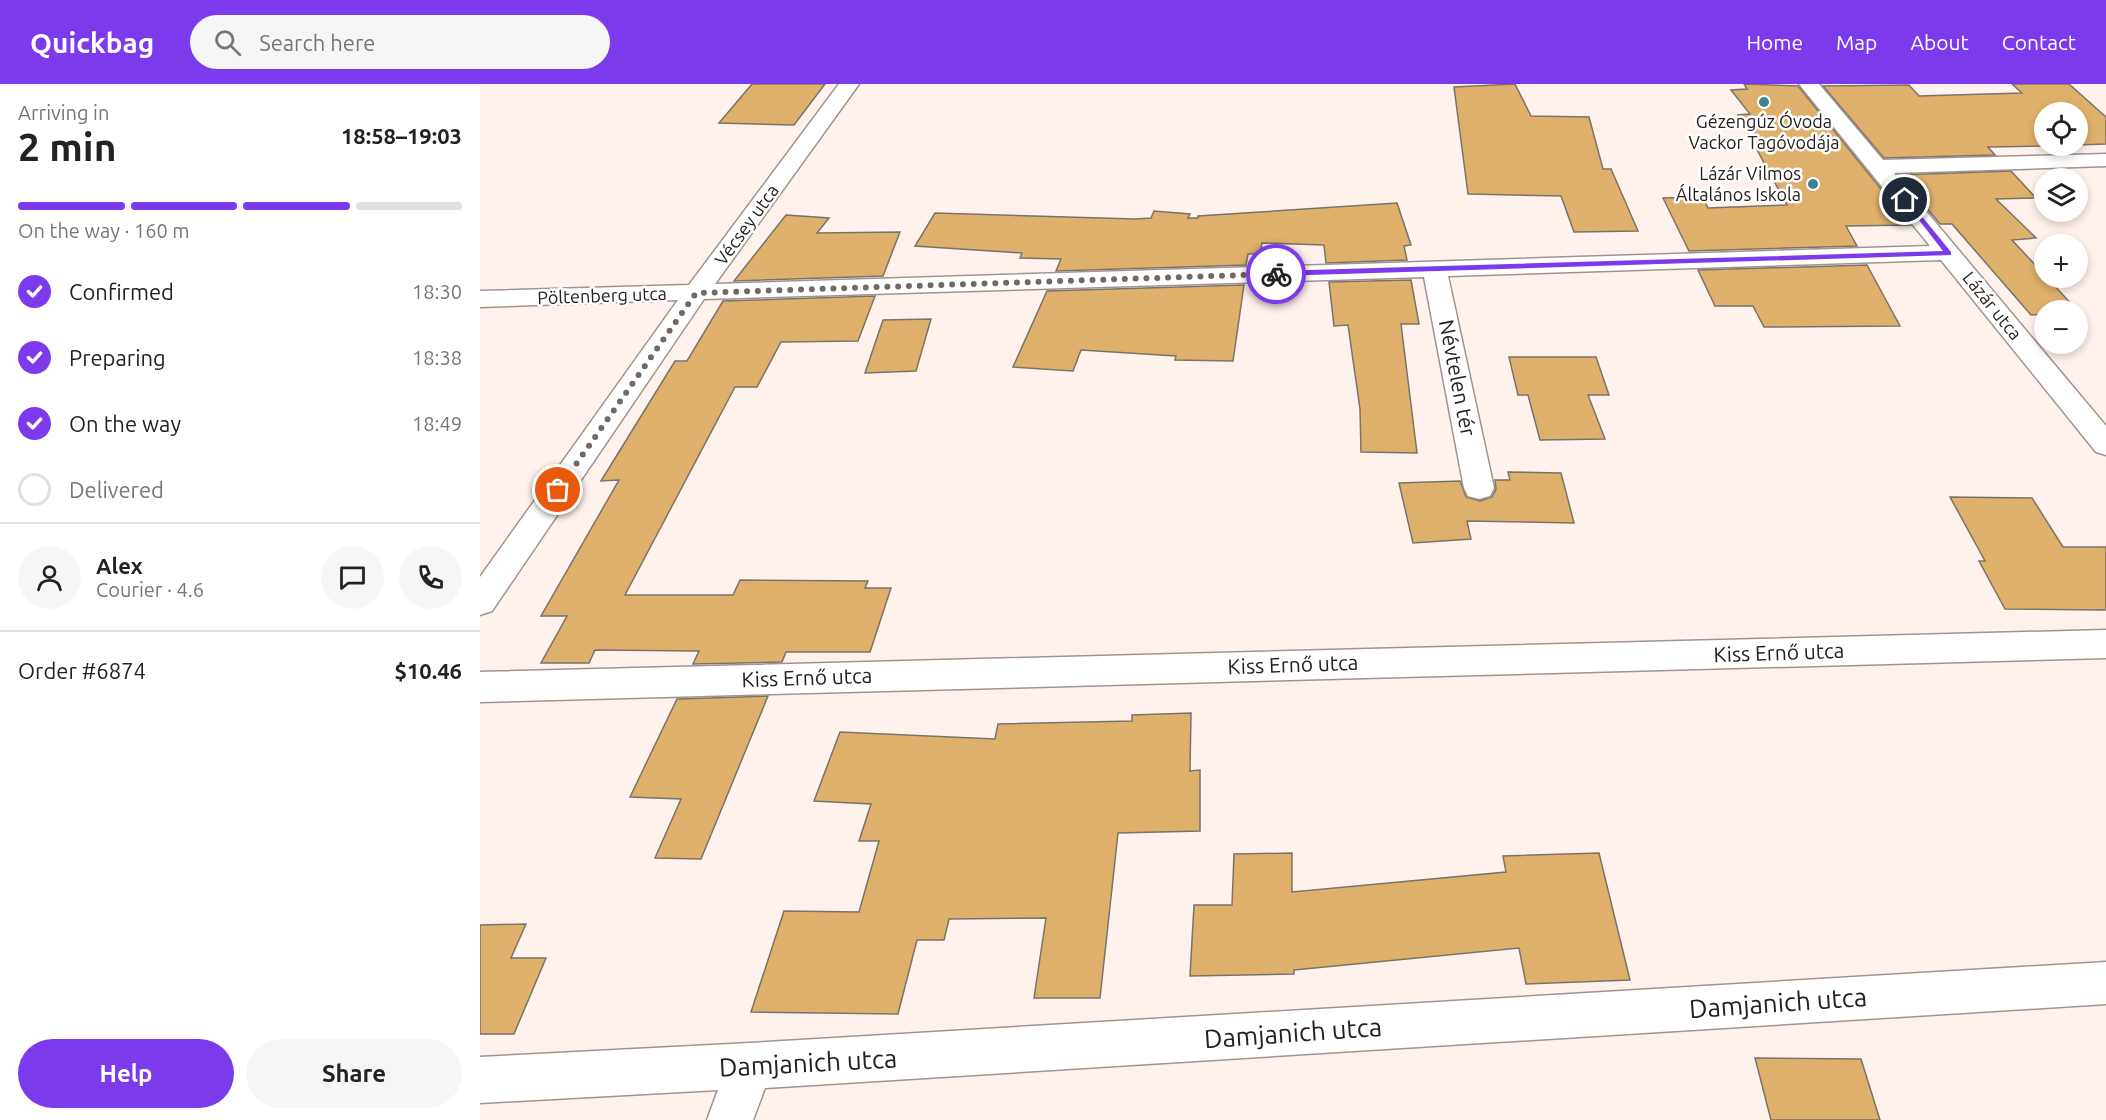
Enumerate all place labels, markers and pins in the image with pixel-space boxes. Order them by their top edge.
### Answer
marker: Gézengúz Óvoda Vackor Tagóvodája [1757,95,1771,109]
place label: Gézengúz Óvoda Vackor Tagóvodája [1688,110,1840,152]
place label: Lázár Vilmos Általános Iskola [1676,163,1801,204]
pin [1879,174,1930,225]
marker: Lázár Vilmos Általános Iskola [1806,177,1820,191]
pin [532,464,583,515]

